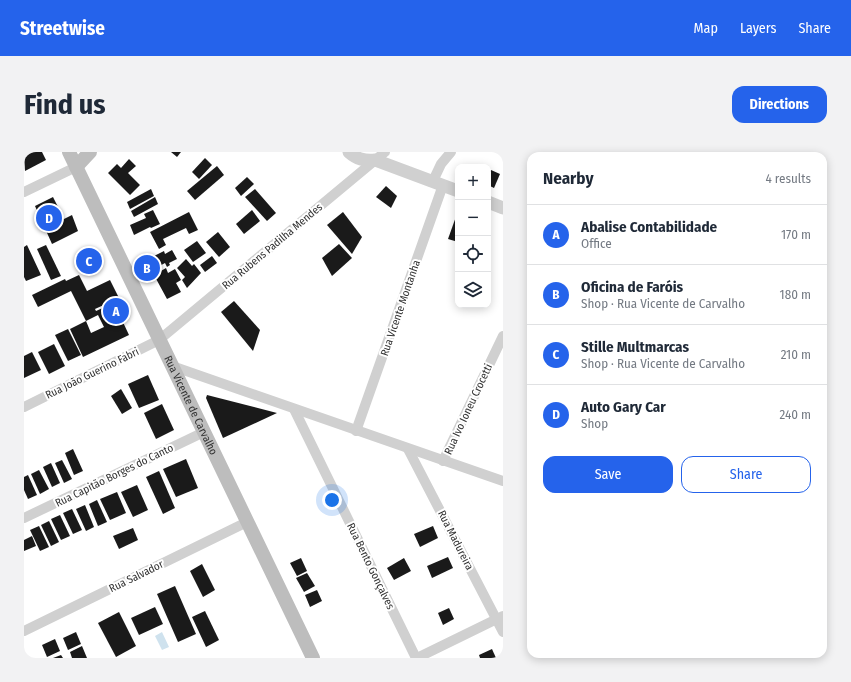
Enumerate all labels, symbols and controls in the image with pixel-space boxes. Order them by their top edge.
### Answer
text: Streetwise [20,17,105,40]
text: Map [694,20,718,37]
text: Layers [740,20,776,37]
text: Share [798,20,831,37]
button: Directions [732,86,827,123]
text: Find us [24,88,106,121]
map controls [455,164,491,308]
button: + [455,164,491,200]
text: Nearby [543,168,594,189]
text: 4 results [765,171,811,186]
street label: Rua Rubens Padilha Mendes [220,200,325,292]
button: − [455,200,491,236]
pin: D [36,203,62,233]
text: Abalise Contabilidade [581,218,717,236]
text: A [552,227,560,242]
text: 170 m [781,227,811,242]
button: locate [455,236,491,272]
text: Office [581,236,612,251]
pin: C [76,246,102,276]
pin: B [134,253,160,283]
street label: Rua Vicente Montanha [378,258,423,358]
button: layers [455,272,491,308]
text: Oficina de Faróis [581,278,683,296]
text: B [552,287,560,302]
text: 180 m [780,287,811,302]
pin: A [103,296,129,326]
text: Shop · Rua Vicente de Carvalho [581,296,745,311]
text: Stille Multmarcas [581,338,689,356]
street label: Rua João Guerino Fabri [43,345,141,402]
text: C [553,347,559,362]
text: 210 m [781,347,811,362]
street label: Rua Vicente de Carvalho [161,354,220,457]
text: Shop · Rua Vicente de Carvalho [581,356,745,371]
street label: Rua Ivo Ioneu Crocetti [442,362,495,457]
text: Auto Gary Car [581,398,666,416]
text: D [552,407,560,422]
text: 240 m [779,407,811,422]
text: Shop [581,416,608,431]
street label: Rua Capitão Borges do Canto [53,441,176,510]
button: Save [543,456,673,493]
button: Share [681,456,811,493]
your location [322,490,342,510]
street label: Rua Madureira [435,508,476,572]
street label: Rua Bento Gonçalves [344,521,397,612]
street label: Rua Salvador [107,558,166,595]

